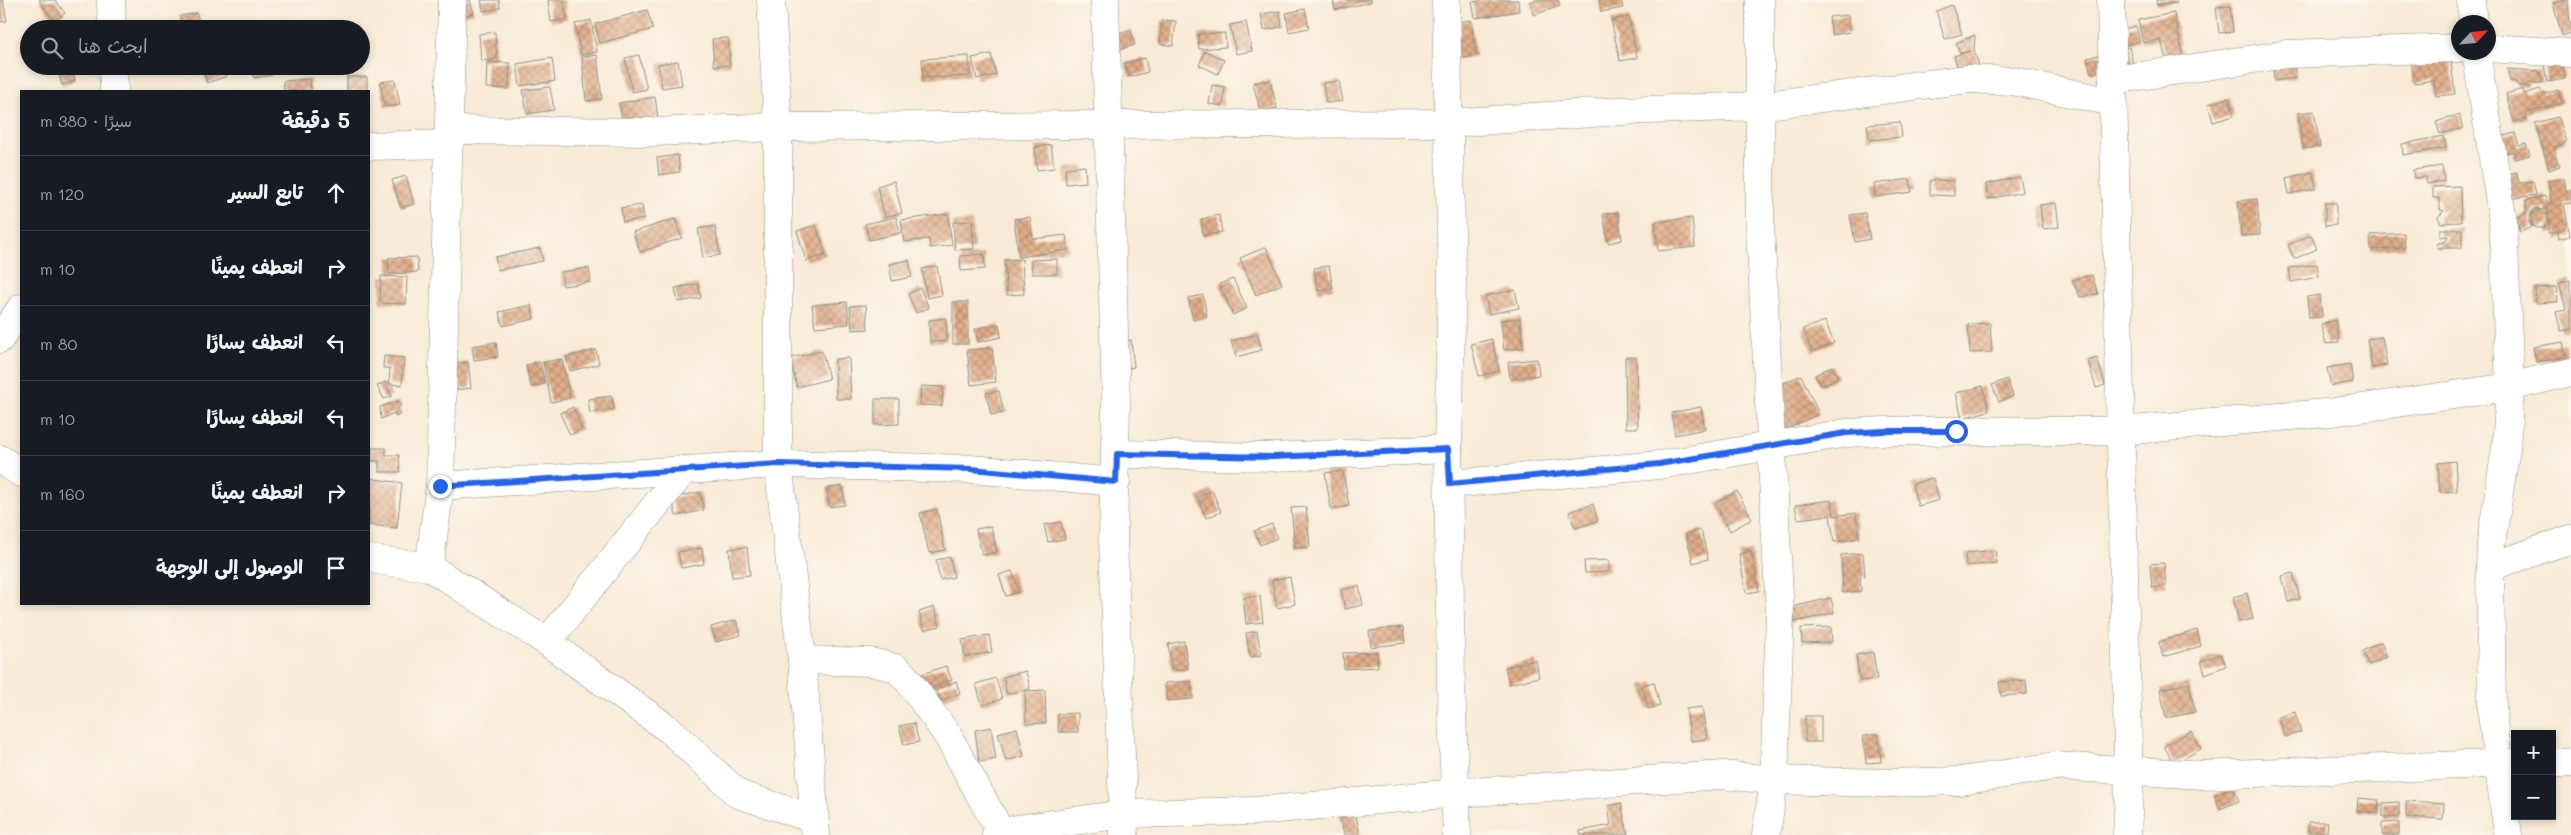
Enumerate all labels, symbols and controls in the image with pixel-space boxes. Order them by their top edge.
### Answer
north arrow [2451,15,2496,60]
search box [20,20,370,75]
text: ابحث هنا [78,33,148,58]
icon: search [38,34,66,62]
text: 5 دقيقة [282,106,350,133]
text: سيرًا · 380 m [40,110,132,131]
text: تابع السير [228,179,303,204]
icon: ahead [322,179,350,207]
text: 120 m [40,183,84,204]
text: انعطف يمينًا [211,254,303,279]
icon: right [322,254,350,282]
text: 10 m [40,258,75,279]
text: انعطف يسارًا [206,329,303,354]
icon: left [322,329,350,357]
text: 80 m [40,333,77,354]
text: انعطف يسارًا [206,404,303,429]
icon: left [322,404,350,432]
text: 10 m [40,408,75,429]
route start [1945,420,1968,443]
route end [429,475,452,498]
text: انعطف يمينًا [211,479,303,504]
icon: right [322,479,350,507]
text: 160 m [40,483,85,504]
text: الوصول إلى الوجهة [156,554,303,579]
icon: arrive [322,554,350,582]
map controls [2511,730,2556,820]
button: + [2511,730,2556,775]
button: − [2511,775,2556,820]

